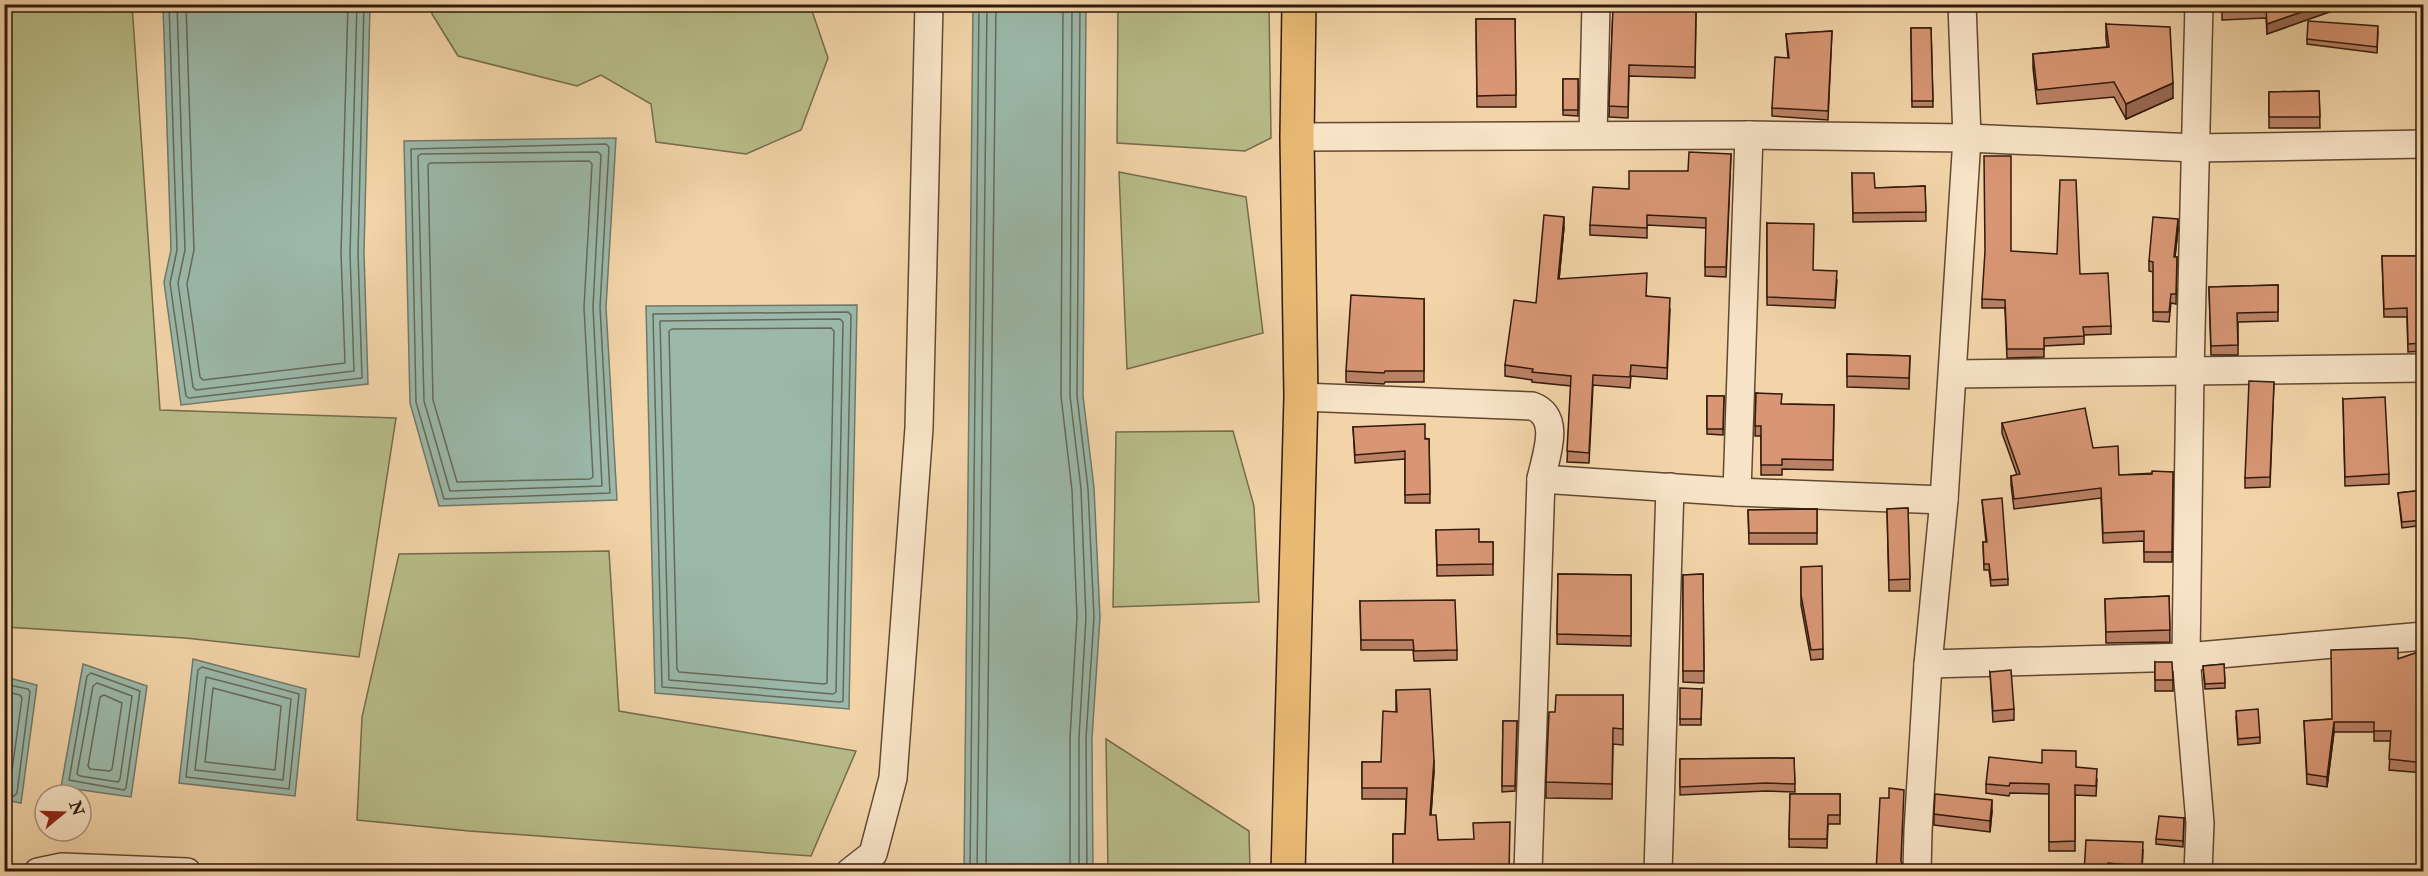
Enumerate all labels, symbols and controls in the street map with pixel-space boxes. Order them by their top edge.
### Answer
north arrow [33,783,93,843]
text: N [64,797,88,819]

